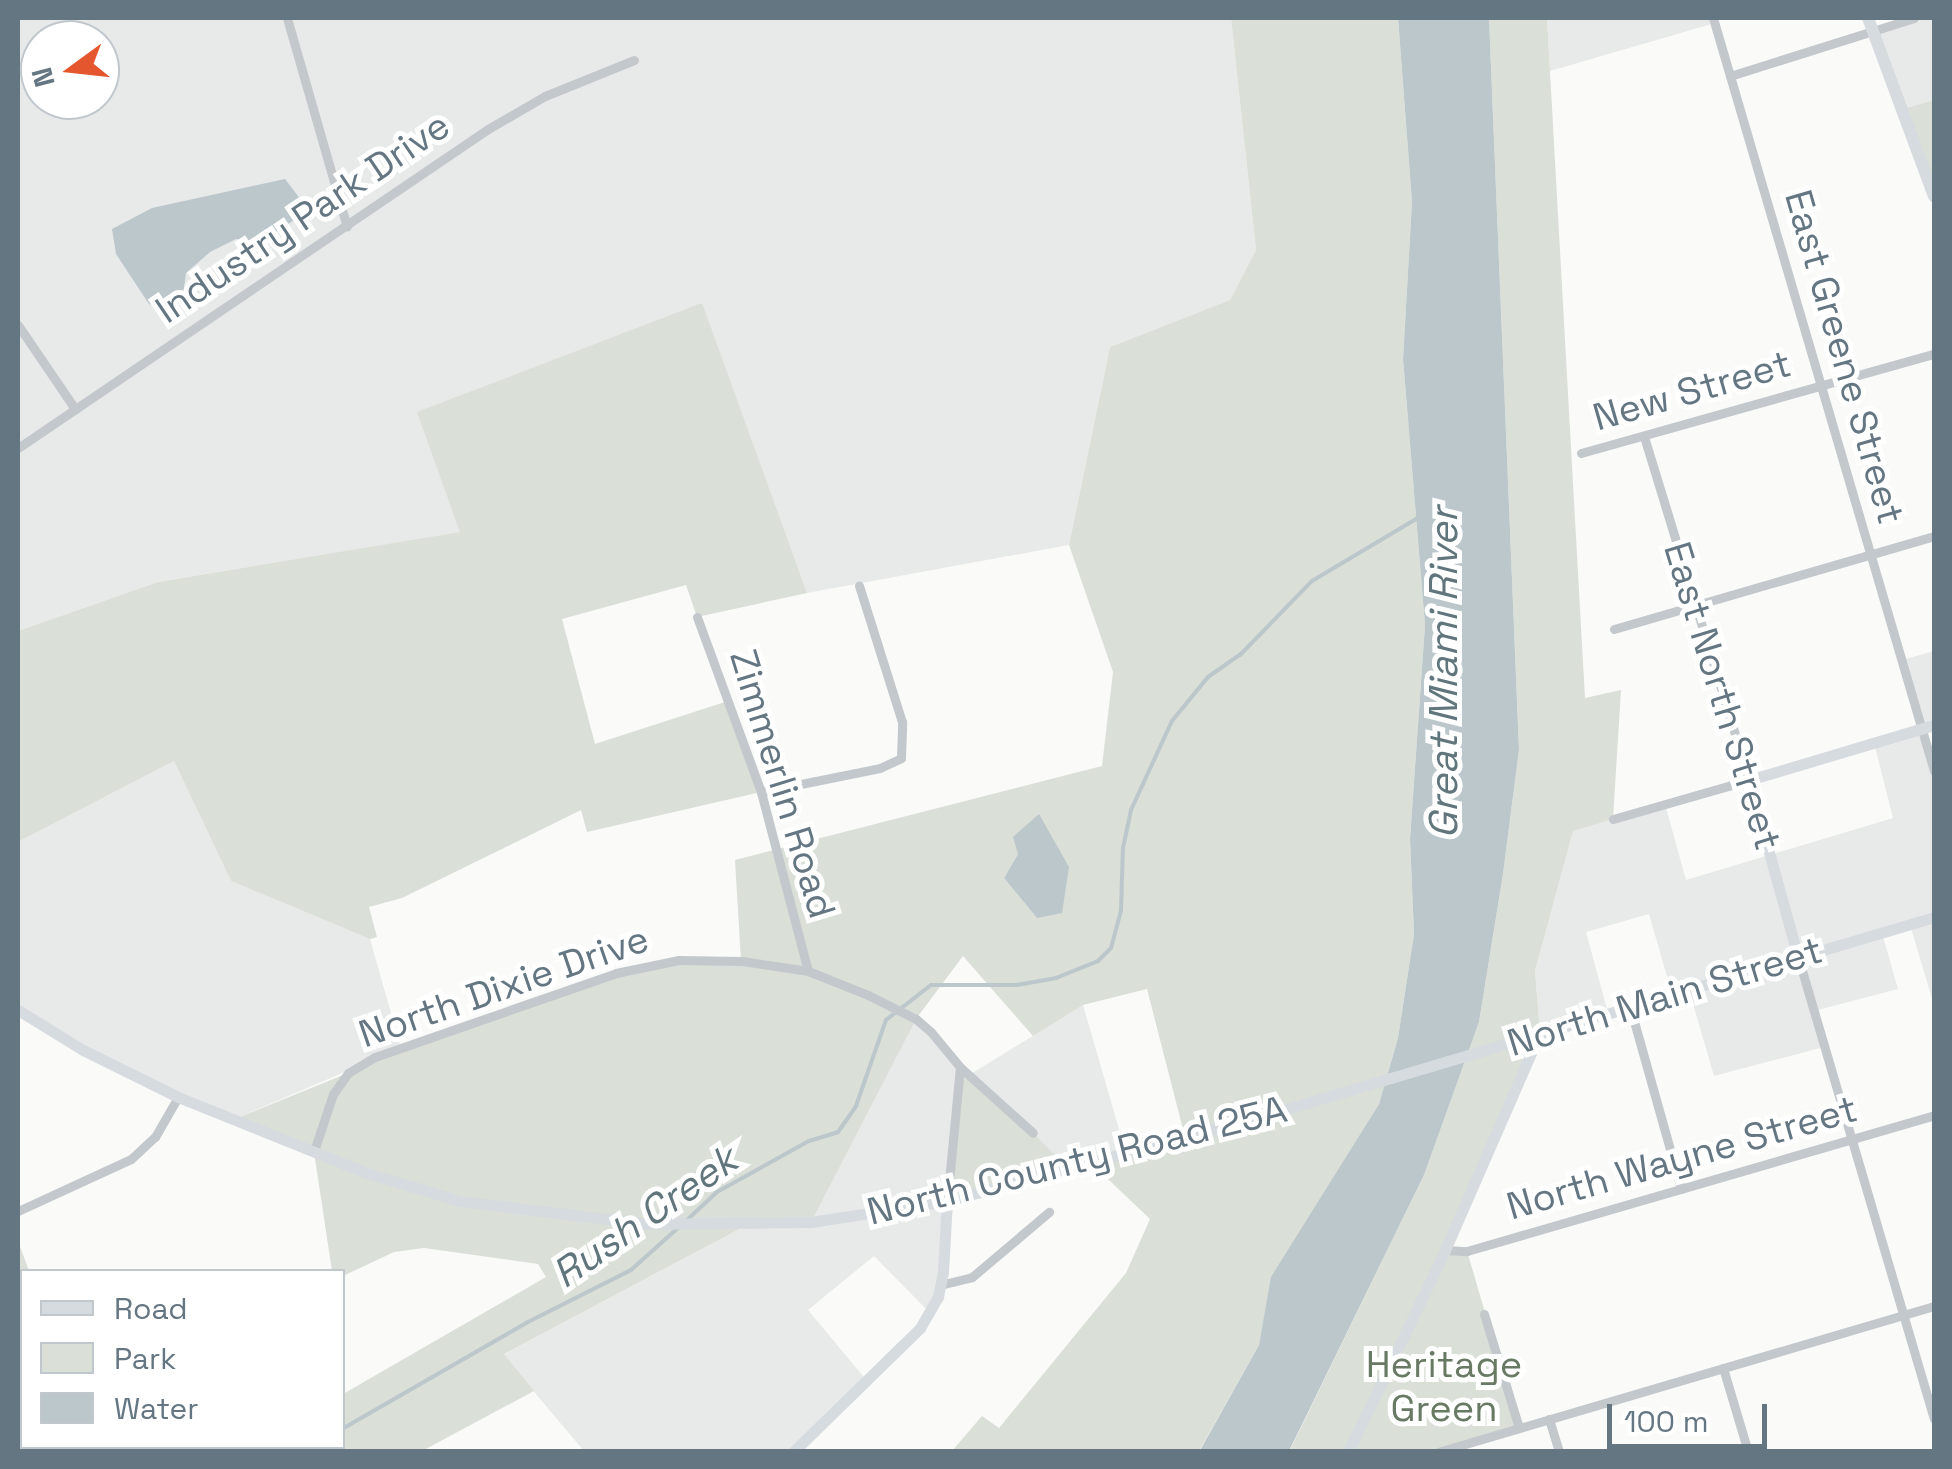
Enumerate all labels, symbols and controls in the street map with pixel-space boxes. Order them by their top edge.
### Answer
north arrow [20,20,120,120]
text: N [23,64,63,91]
street label: Industry Park Drive [147,103,459,333]
street label: East Greene Street [1774,185,1914,529]
street label: New Street [1588,341,1796,441]
water label: Great Miami River [1420,507,1468,839]
street label: East North Street [1653,536,1791,856]
street label: Zimmerlin Road [720,644,844,924]
street label: North Dixie Drive [353,916,655,1058]
street label: North Main Street [1502,927,1828,1067]
street label: North Wayne Street [1501,1086,1863,1230]
street label: North County Road 25A [863,1087,1291,1235]
water label: Rush Creek [543,1136,747,1298]
legend [20,1269,345,1449]
text: Road [114,1289,188,1328]
text: Park [114,1339,176,1378]
park label: Heritage Green [1366,1342,1522,1432]
scale bar [1612,1384,1772,1446]
text: Water [114,1389,199,1428]
text: 100 m [1624,1402,1709,1441]

